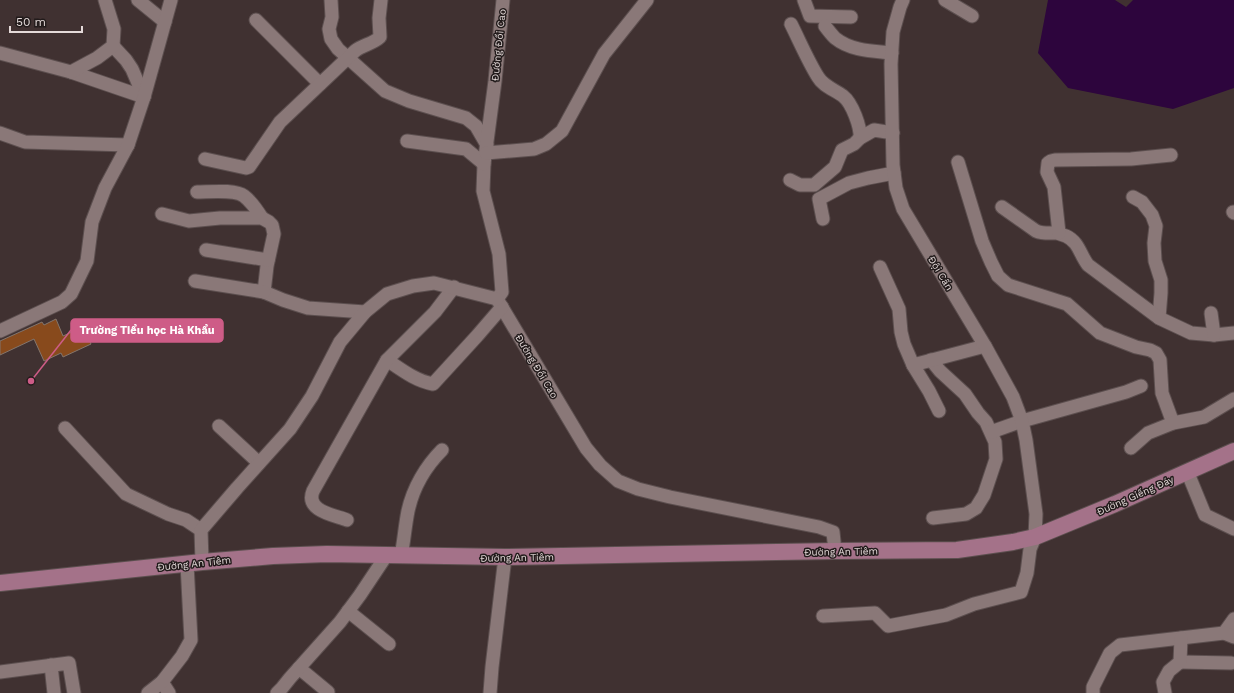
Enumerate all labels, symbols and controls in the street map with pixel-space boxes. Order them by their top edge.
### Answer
scale bar [10,8,82,34]
street label: Đường Đồi Cao [489,8,508,82]
text: 50 m [16,15,46,29]
street label: Đội Cấn [926,254,955,292]
callout: Trường Tiểu học Hà Khẩu [71,319,223,342]
text: Trường Tiểu học Hà Khẩu [79,324,215,337]
street label: Đường Đồi Cao [513,332,560,400]
street label: Đường Giếng Đáy [1095,473,1176,517]
street label: Đường An Tiêm [804,545,878,558]
street label: Đường An Tiêm [480,551,554,564]
street label: Đường An Tiêm [157,554,231,573]

